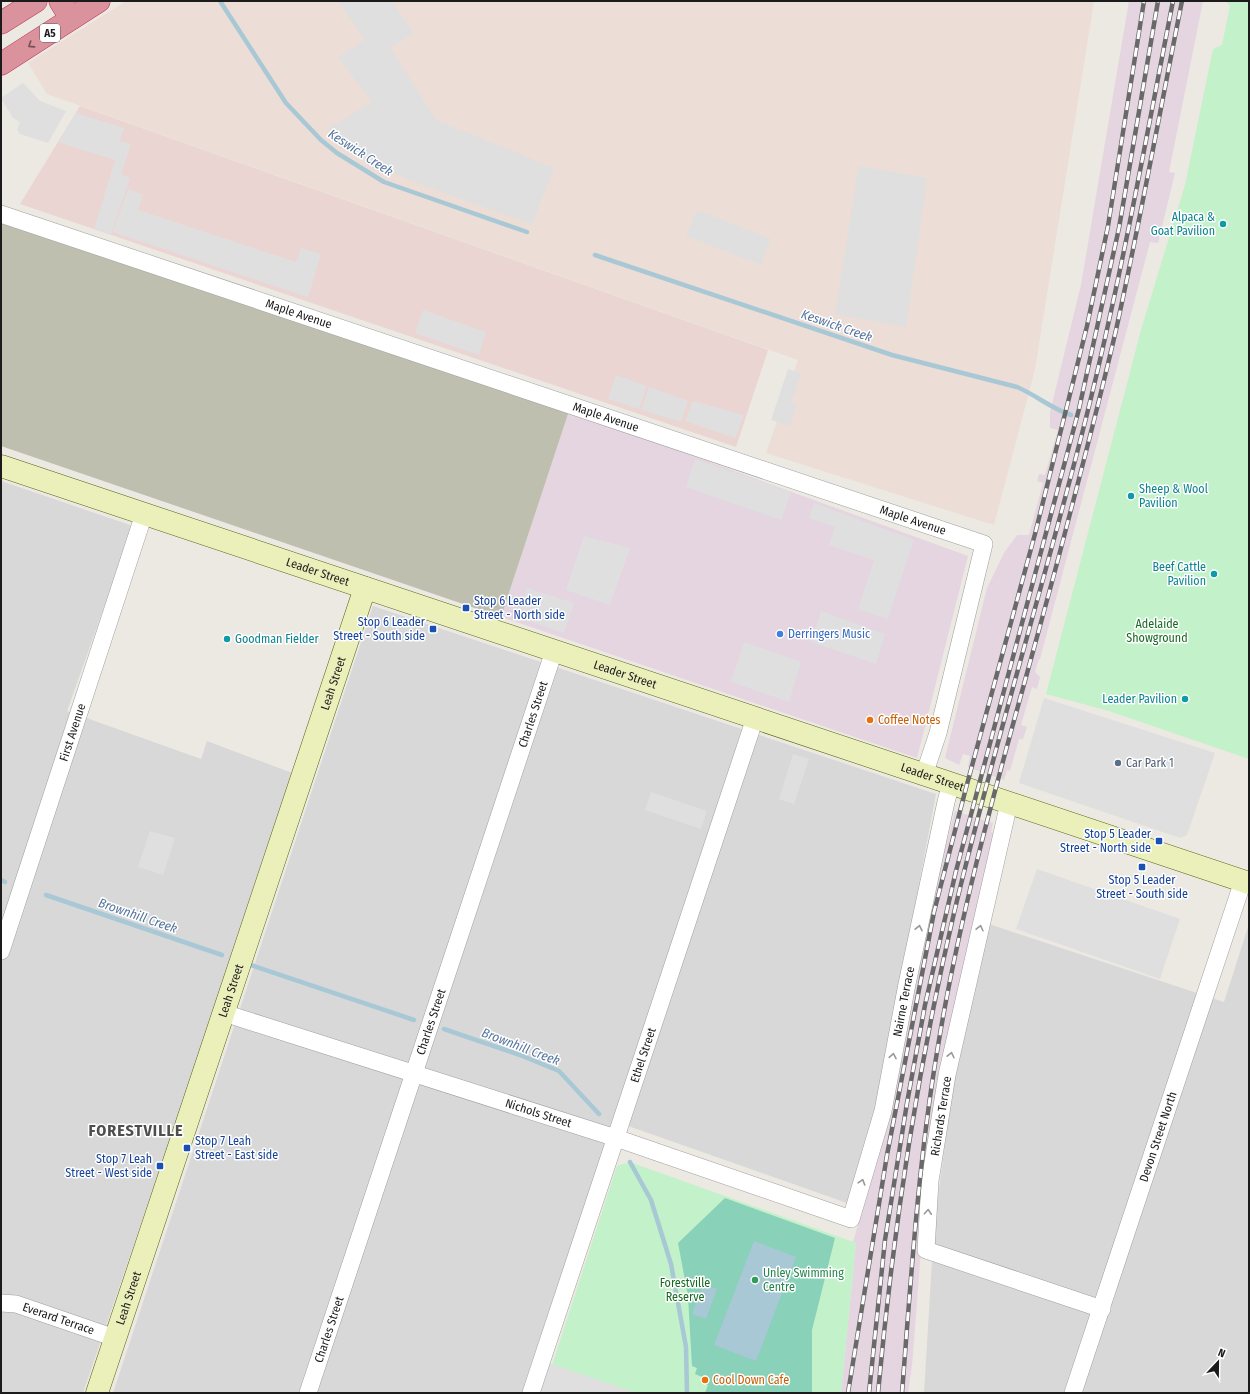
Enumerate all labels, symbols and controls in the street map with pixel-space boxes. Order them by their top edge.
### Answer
road number: A5 [40,24,60,42]
one-way arrow [28,40,35,48]
water label: Keswick Creek [326,126,396,179]
place label: Alpaca & Goat Pavilion [1151,210,1215,238]
marker: Alpaca & Goat Pavilion [1218,219,1228,229]
street label: Maple Avenue [264,296,334,332]
water label: Keswick Creek [799,306,875,345]
street label: Maple Avenue [571,399,641,435]
place label: Sheep & Wool Pavilion [1139,482,1208,510]
marker: Sheep & Wool Pavilion [1126,491,1136,501]
street label: Maple Avenue [878,503,948,538]
street label: Leader Street [284,555,351,589]
place label: Beef Cattle Pavilion [1152,560,1206,588]
marker: Beef Cattle Pavilion [1209,569,1219,579]
place label: Stop 6 Leader Street - North side [474,594,565,622]
marker: Stop 6 Leader Street - North side [461,603,471,613]
place label: Stop 6 Leader Street - South side [333,615,426,643]
park label: Adelaide Showground [1126,617,1188,645]
marker: Stop 6 Leader Street - South side [428,624,438,634]
place label: Derringers Music [788,627,870,641]
marker: Derringers Music [775,629,785,639]
place label: Goodman Fielder [235,632,319,646]
marker: Goodman Fielder [222,634,232,644]
street label: Leah Street [318,655,349,712]
street label: Leader Street [592,657,659,692]
street label: Charles Street [516,679,551,749]
place label: Leader Pavilion [1102,692,1177,706]
marker: Leader Pavilion [1180,694,1190,704]
street label: First Avenue [57,702,89,763]
place label: Coffee Notes [878,713,940,727]
marker: Coffee Notes [865,715,875,725]
place label: Car Park 1 [1126,756,1174,770]
marker: Car Park 1 [1113,758,1123,768]
street label: Leader Street [899,760,966,794]
place label: Stop 5 Leader Street - North side [1060,827,1152,855]
marker: Stop 5 Leader Street - North side [1154,836,1164,846]
marker: Stop 5 Leader Street - South side [1137,862,1147,872]
place label: Stop 5 Leader Street - South side [1096,873,1188,901]
water label: Brownhill Creek [96,895,180,936]
one-way arrow [914,925,922,931]
one-way arrow [975,925,983,932]
street label: Leah Street [216,962,246,1019]
street label: Nairne Terrace [890,965,918,1038]
street label: Charles Street [414,987,449,1057]
water label: Brownhill Creek [480,1025,562,1068]
street label: Ethel Street [627,1026,659,1084]
one-way arrow [889,1052,897,1059]
one-way arrow [947,1052,955,1059]
street label: Richards Terrace [928,1075,954,1157]
street label: Devon Street North [1137,1090,1180,1184]
street label: Nichols Street [504,1096,573,1130]
district label: FORESTVILLE [88,1121,184,1140]
place label: Stop 7 Leah Street - East side [195,1134,278,1162]
marker: Stop 7 Leah Street - East side [182,1143,192,1153]
place label: Stop 7 Leah Street - West side [65,1152,152,1180]
marker: Stop 7 Leah Street - West side [155,1161,165,1171]
one-way arrow [857,1178,866,1185]
one-way arrow [924,1209,933,1215]
place label: Unley Swimming Centre [763,1266,844,1294]
street label: Leah Street [113,1270,144,1327]
marker: Unley Swimming Centre [750,1275,760,1285]
park label: Forestville Reserve [660,1276,710,1304]
street label: Charles Street [312,1294,347,1364]
street label: Everard Terrace [21,1300,96,1337]
north arrow [1198,1342,1238,1382]
text: N [1216,1346,1227,1360]
place label: Cool Down Cafe [713,1373,789,1387]
marker: Cool Down Cafe [700,1375,710,1385]

